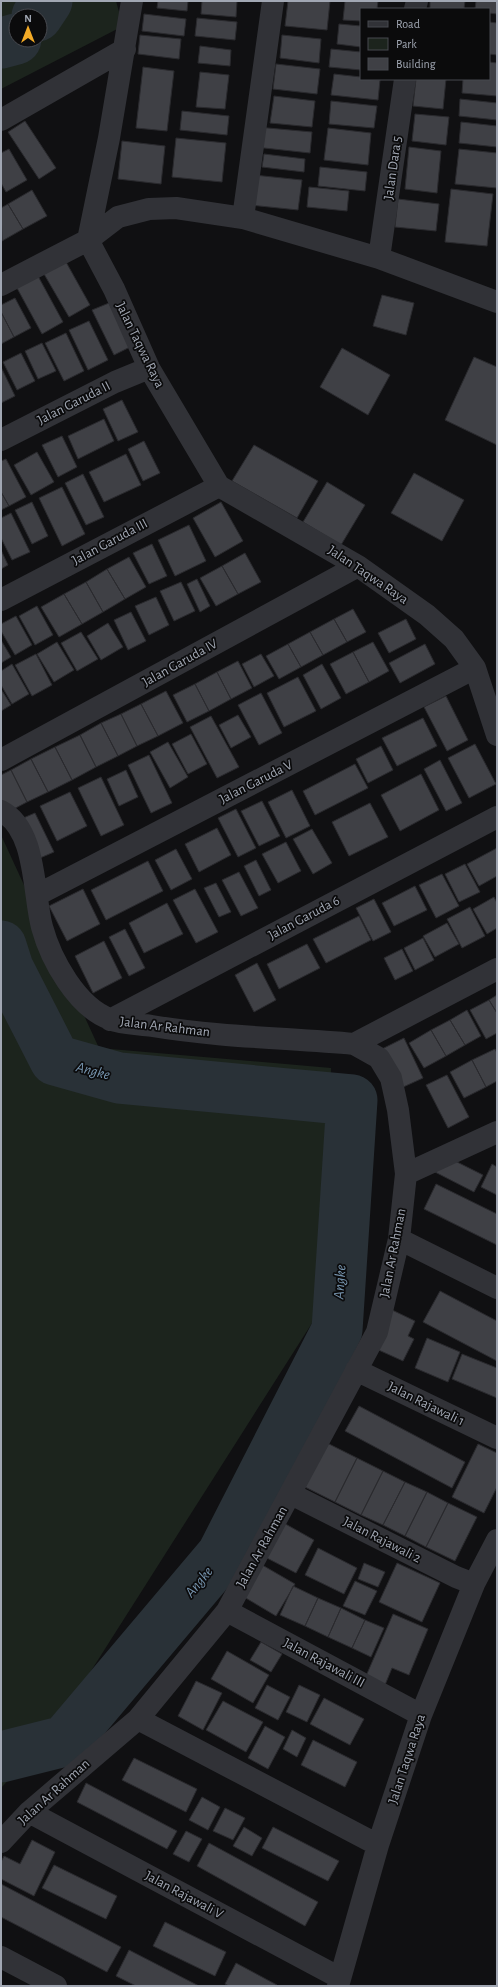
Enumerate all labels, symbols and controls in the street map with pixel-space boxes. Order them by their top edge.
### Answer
north arrow [8,8,48,48]
legend [360,8,490,80]
text: N [24,13,32,24]
text: Road [396,18,420,30]
text: Park [396,38,417,50]
text: Building [396,58,436,70]
street label: Jalan Dara 5 [382,135,404,201]
street label: Jalan Taqwa Raya [113,300,167,391]
street label: Jalan Garuda II [35,379,113,427]
street label: Jalan Garuda III [70,516,150,568]
street label: Jalan Taqwa Raya [325,543,411,607]
street label: Jalan Garuda IV [140,637,220,689]
street label: Jalan Garuda V [217,758,295,806]
street label: Jalan Garuda 6 [266,893,342,943]
street label: Jalan Ar Rahman [119,1015,211,1039]
water label: Angke [74,1059,112,1083]
street label: Jalan Ar Rahman [377,1207,409,1299]
water label: Angke [331,1264,349,1301]
street label: Jalan Rajawali 1 [385,1379,467,1429]
street label: Jalan Ar Rahman [234,1504,290,1590]
street label: Jalan Rajawali 2 [341,1514,423,1566]
water label: Angke [182,1564,216,1601]
street label: Jalan Rajawali III [281,1636,367,1690]
street label: Jalan Taqwa Raya [386,1712,428,1806]
street label: Jalan Ar Rahman [16,1757,92,1827]
street label: Jalan Rajawali V [143,1869,226,1922]

